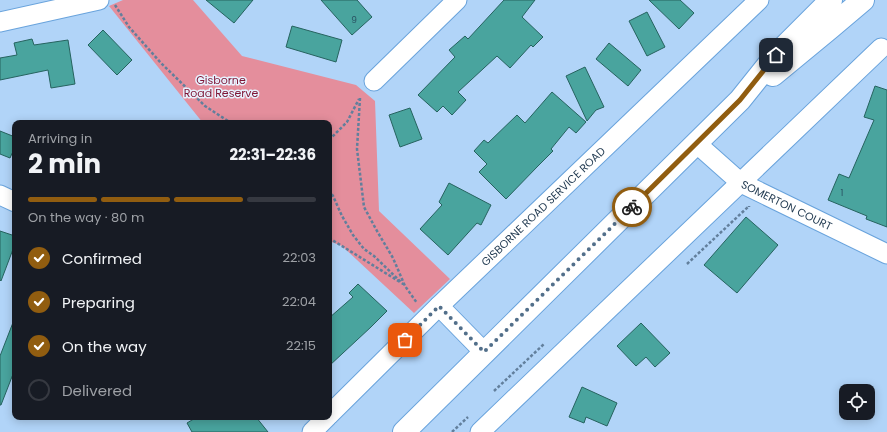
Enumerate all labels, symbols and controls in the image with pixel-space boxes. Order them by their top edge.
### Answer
house number: 9 [351,14,357,26]
pin [759,38,793,72]
icon: home [765,44,787,66]
park label: Gisborne Road Reserve [184,72,259,101]
text: Arriving in [28,129,92,148]
street label: GISBORNE ROAD SERVICE ROAD [478,143,609,270]
text: 22:31–22:36 [229,144,316,165]
text: 2 min [28,146,101,182]
street label: SOMERTON COURT [738,176,835,234]
courier [612,187,652,227]
house number: 1 [841,187,844,199]
icon: bike [621,196,643,218]
text: On the way · 80 m [28,208,144,227]
icon: check [28,247,50,269]
text: Confirmed [62,248,142,269]
text: 22:03 [282,248,316,267]
icon: check [28,291,50,313]
text: Preparing [62,292,135,313]
text: 22:04 [282,292,316,311]
pin [388,323,422,357]
icon: bag [394,329,416,351]
icon: check [28,335,50,357]
text: On the way [62,336,147,357]
text: 22:15 [286,336,316,355]
text: Delivered [62,380,132,401]
map controls [839,384,875,420]
button: locate [839,384,875,420]

